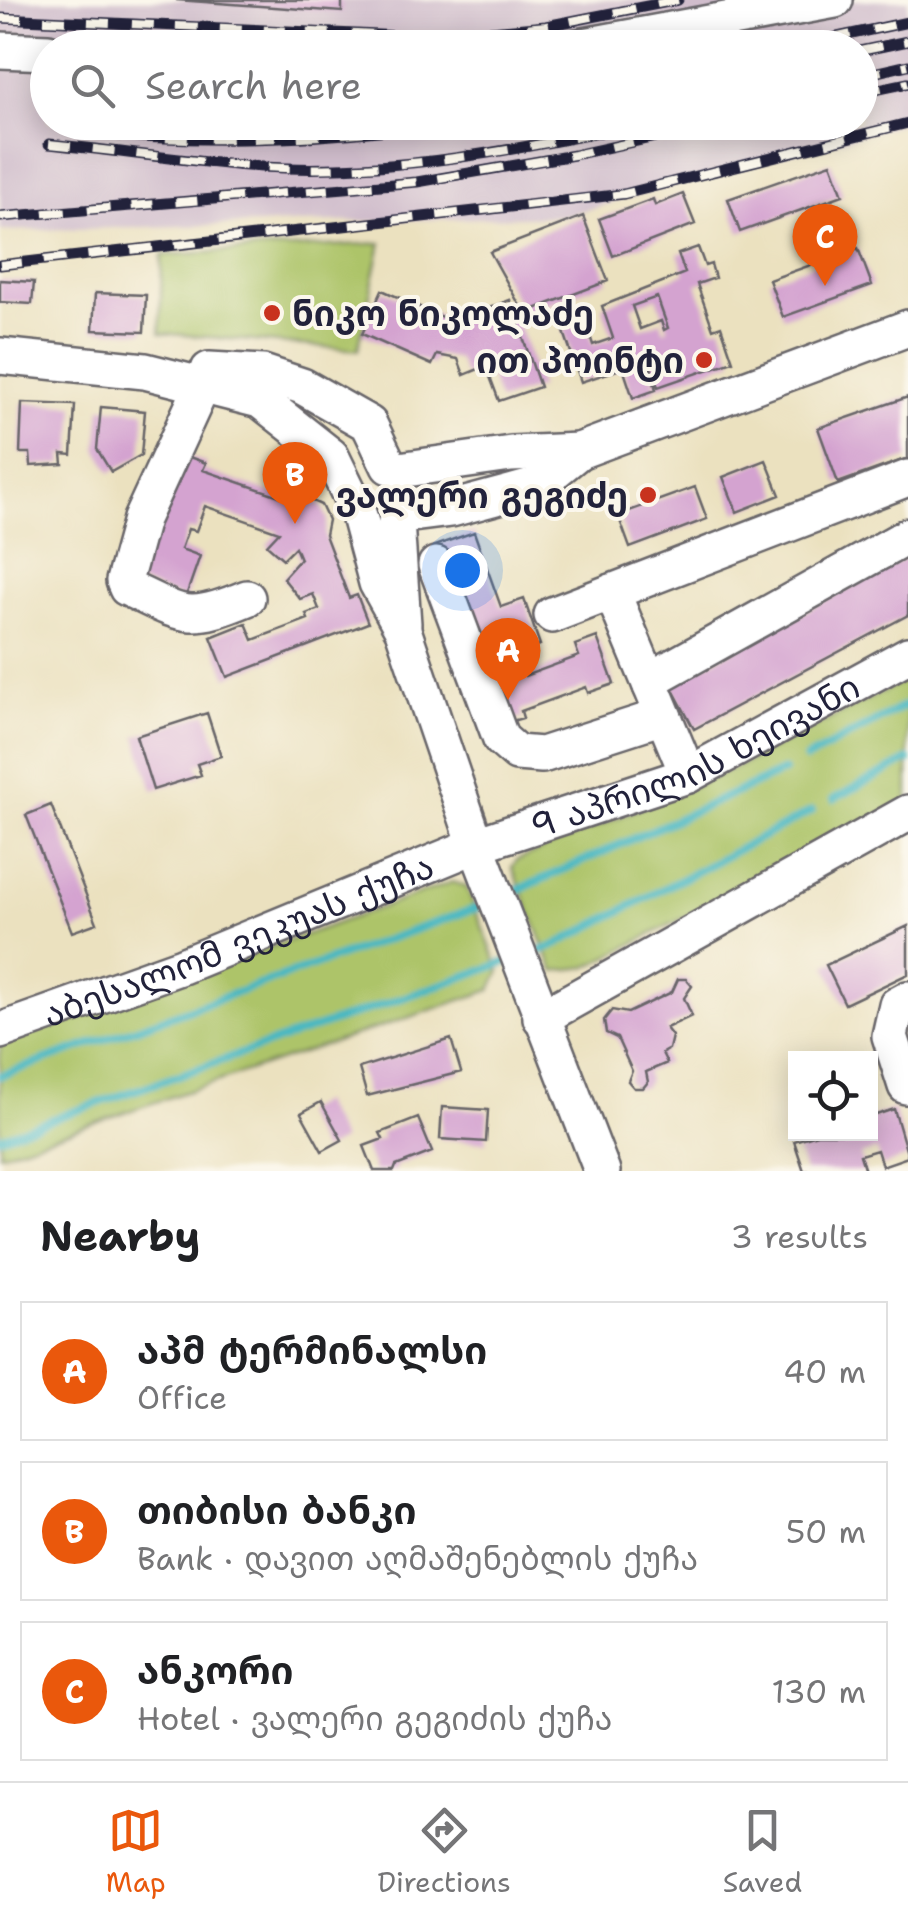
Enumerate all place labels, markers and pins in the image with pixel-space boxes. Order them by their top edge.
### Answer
pin: C [792,204,858,286]
place label: ნიკო ნიკოლაძე [292,290,594,337]
marker: ნიკო ნიკოლაძე [261,302,283,324]
place label: ით პოინტი [476,337,684,384]
marker: ით პოინტი [693,349,715,371]
pin: B [262,442,328,524]
place label: ვალერი გეგიძე [336,472,628,519]
marker: ვალერი გეგიძე [637,484,659,506]
pin: A [476,618,540,700]

